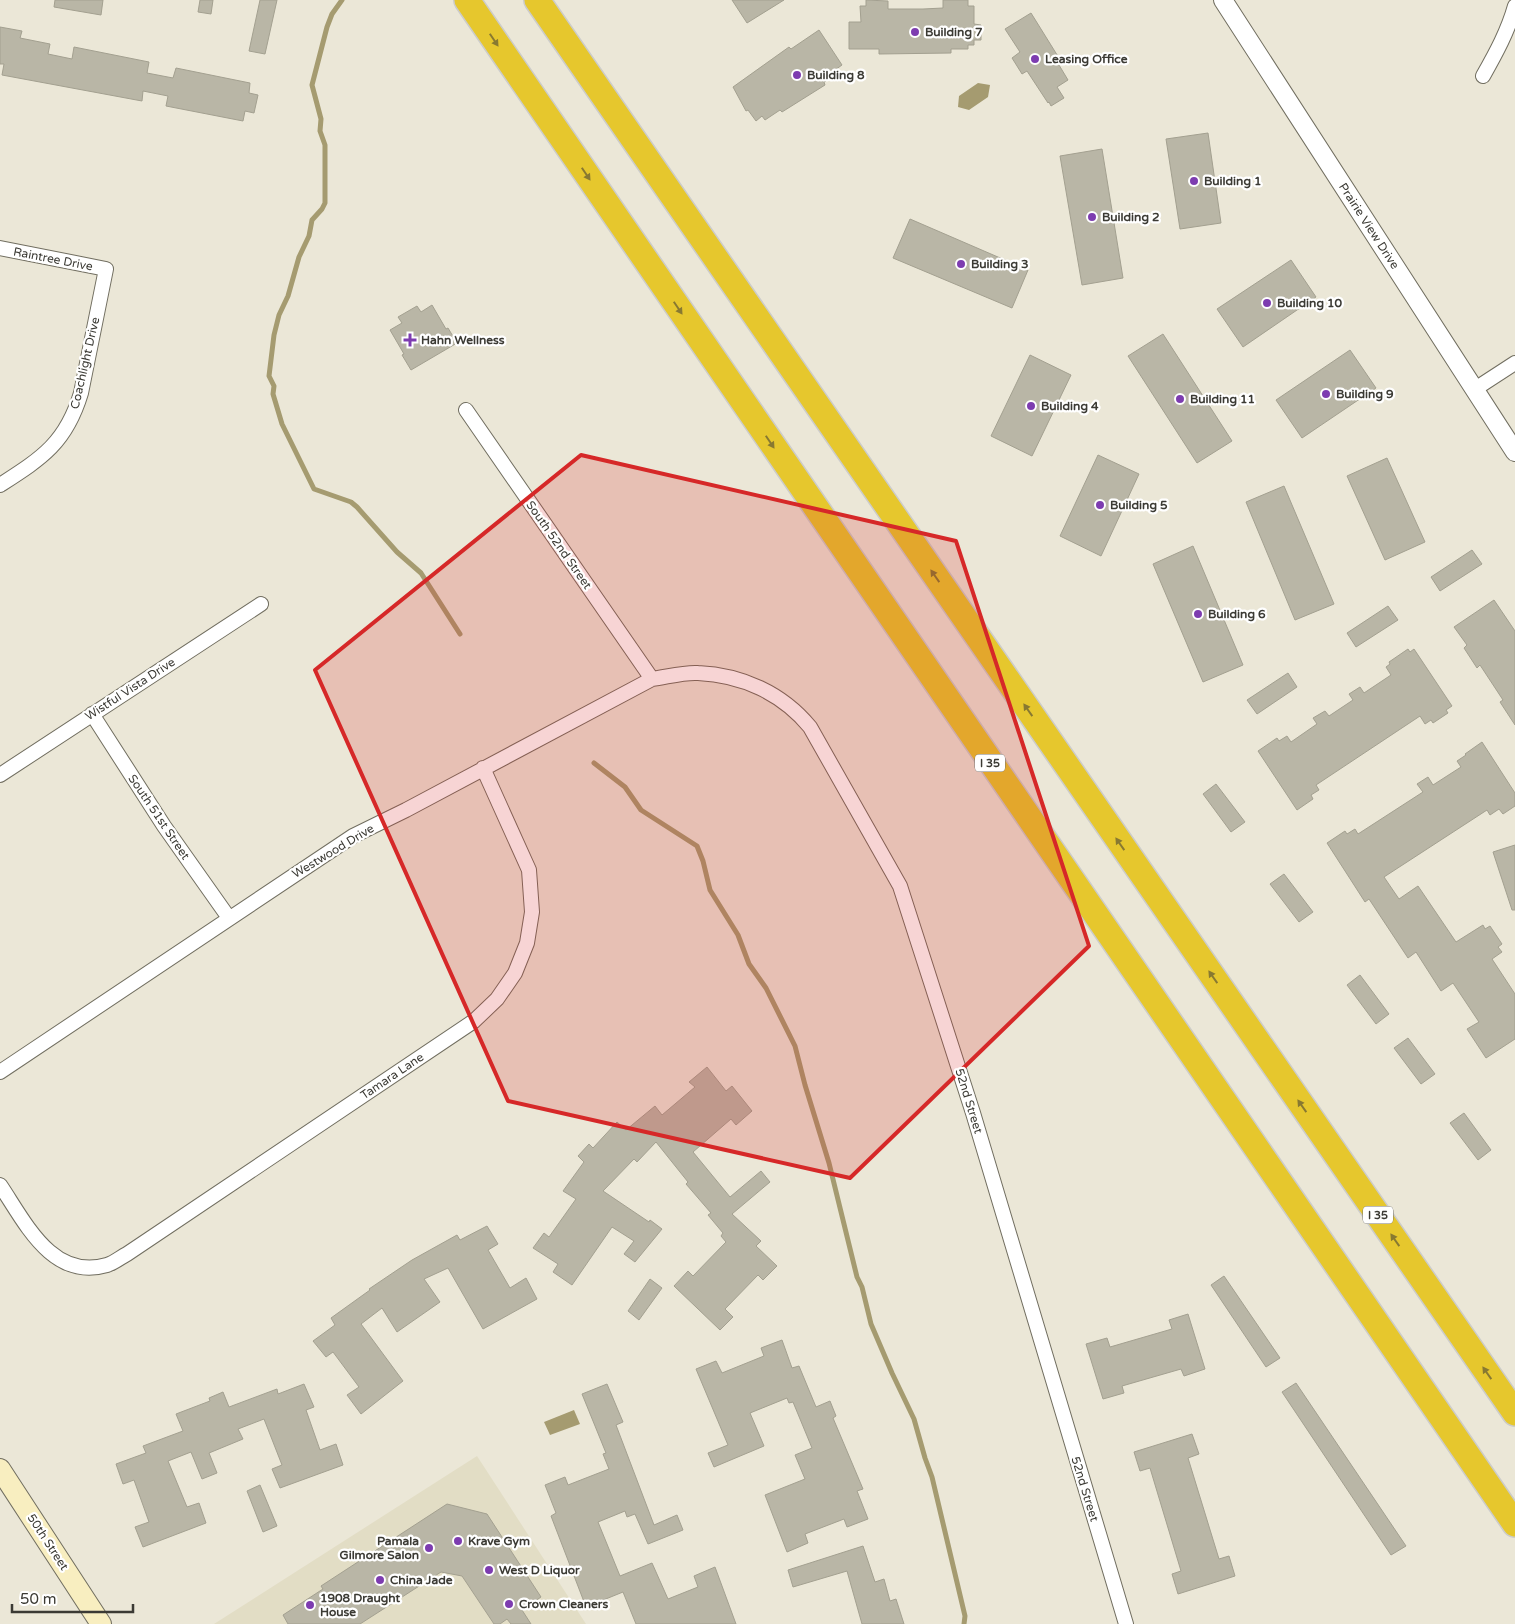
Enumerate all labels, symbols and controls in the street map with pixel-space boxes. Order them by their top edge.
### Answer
place label: Building 7 [925,25,983,40]
marker: Building 7 [909,26,921,38]
one-way arrow [489,33,499,47]
place label: Leasing Office [1045,52,1128,67]
marker: Leasing Office [1029,53,1041,65]
place label: Building 8 [807,68,865,83]
marker: Building 8 [791,69,803,81]
one-way arrow [581,167,591,181]
place label: Building 1 [1204,174,1262,189]
marker: Building 1 [1188,175,1200,187]
street label: Prairie View Drive [1336,180,1402,272]
place label: Building 2 [1102,210,1160,225]
marker: Building 2 [1086,211,1098,223]
street label: Raintree Drive [12,244,94,274]
place label: Building 3 [971,257,1029,272]
marker: Building 3 [955,258,967,270]
place label: Building 10 [1277,296,1343,311]
marker: Building 10 [1261,297,1273,309]
one-way arrow [673,301,683,315]
street label: Coachlight Drive [68,315,102,410]
marker: Hahn Wellness [403,333,417,347]
place label: Hahn Wellness [421,333,505,347]
place label: Building 9 [1336,387,1394,402]
marker: Building 9 [1320,388,1332,400]
place label: Building 11 [1190,392,1255,407]
marker: Building 11 [1174,393,1186,405]
place label: Building 4 [1041,399,1099,414]
marker: Building 4 [1025,400,1037,412]
one-way arrow [765,435,775,449]
street label: South 52nd Street [523,498,595,592]
place label: Building 5 [1110,498,1168,513]
marker: Building 5 [1094,499,1106,511]
one-way arrow [930,570,940,583]
place label: Building 6 [1208,607,1266,622]
marker: Building 6 [1192,608,1204,620]
street label: Wistful Vista Drive [82,655,178,723]
one-way arrow [1023,703,1033,717]
road number: I 35 [975,754,1005,771]
street label: South 51st Street [125,772,193,863]
street label: Westwood Drive [290,821,377,881]
one-way arrow [1115,837,1125,850]
one-way arrow [1208,970,1218,984]
street label: Tamara Lane [358,1050,426,1102]
street label: 52nd Street [952,1067,986,1136]
one-way arrow [1297,1099,1307,1113]
road number: I 35 [1363,1206,1393,1224]
one-way arrow [1390,1233,1400,1246]
one-way arrow [1482,1366,1492,1380]
street label: 52nd Street [1068,1455,1102,1524]
street label: 50th Street [25,1511,72,1573]
place label: Pamala Gilmore Salon [340,1534,419,1562]
place label: Krave Gym [468,1534,530,1549]
marker: Krave Gym [452,1535,464,1547]
marker: Pamala Gilmore Salon [423,1542,435,1554]
place label: West D Liquor [499,1563,580,1578]
marker: West D Liquor [483,1564,495,1576]
place label: China Jade [390,1573,453,1587]
marker: China Jade [374,1574,386,1586]
scale bar [12,1582,134,1614]
text: 50 m [20,1590,57,1608]
place label: 1908 Draught House [320,1591,401,1619]
place label: Crown Cleaners [519,1597,608,1611]
marker: Crown Cleaners [503,1598,515,1610]
marker: 1908 Draught House [304,1599,316,1611]

